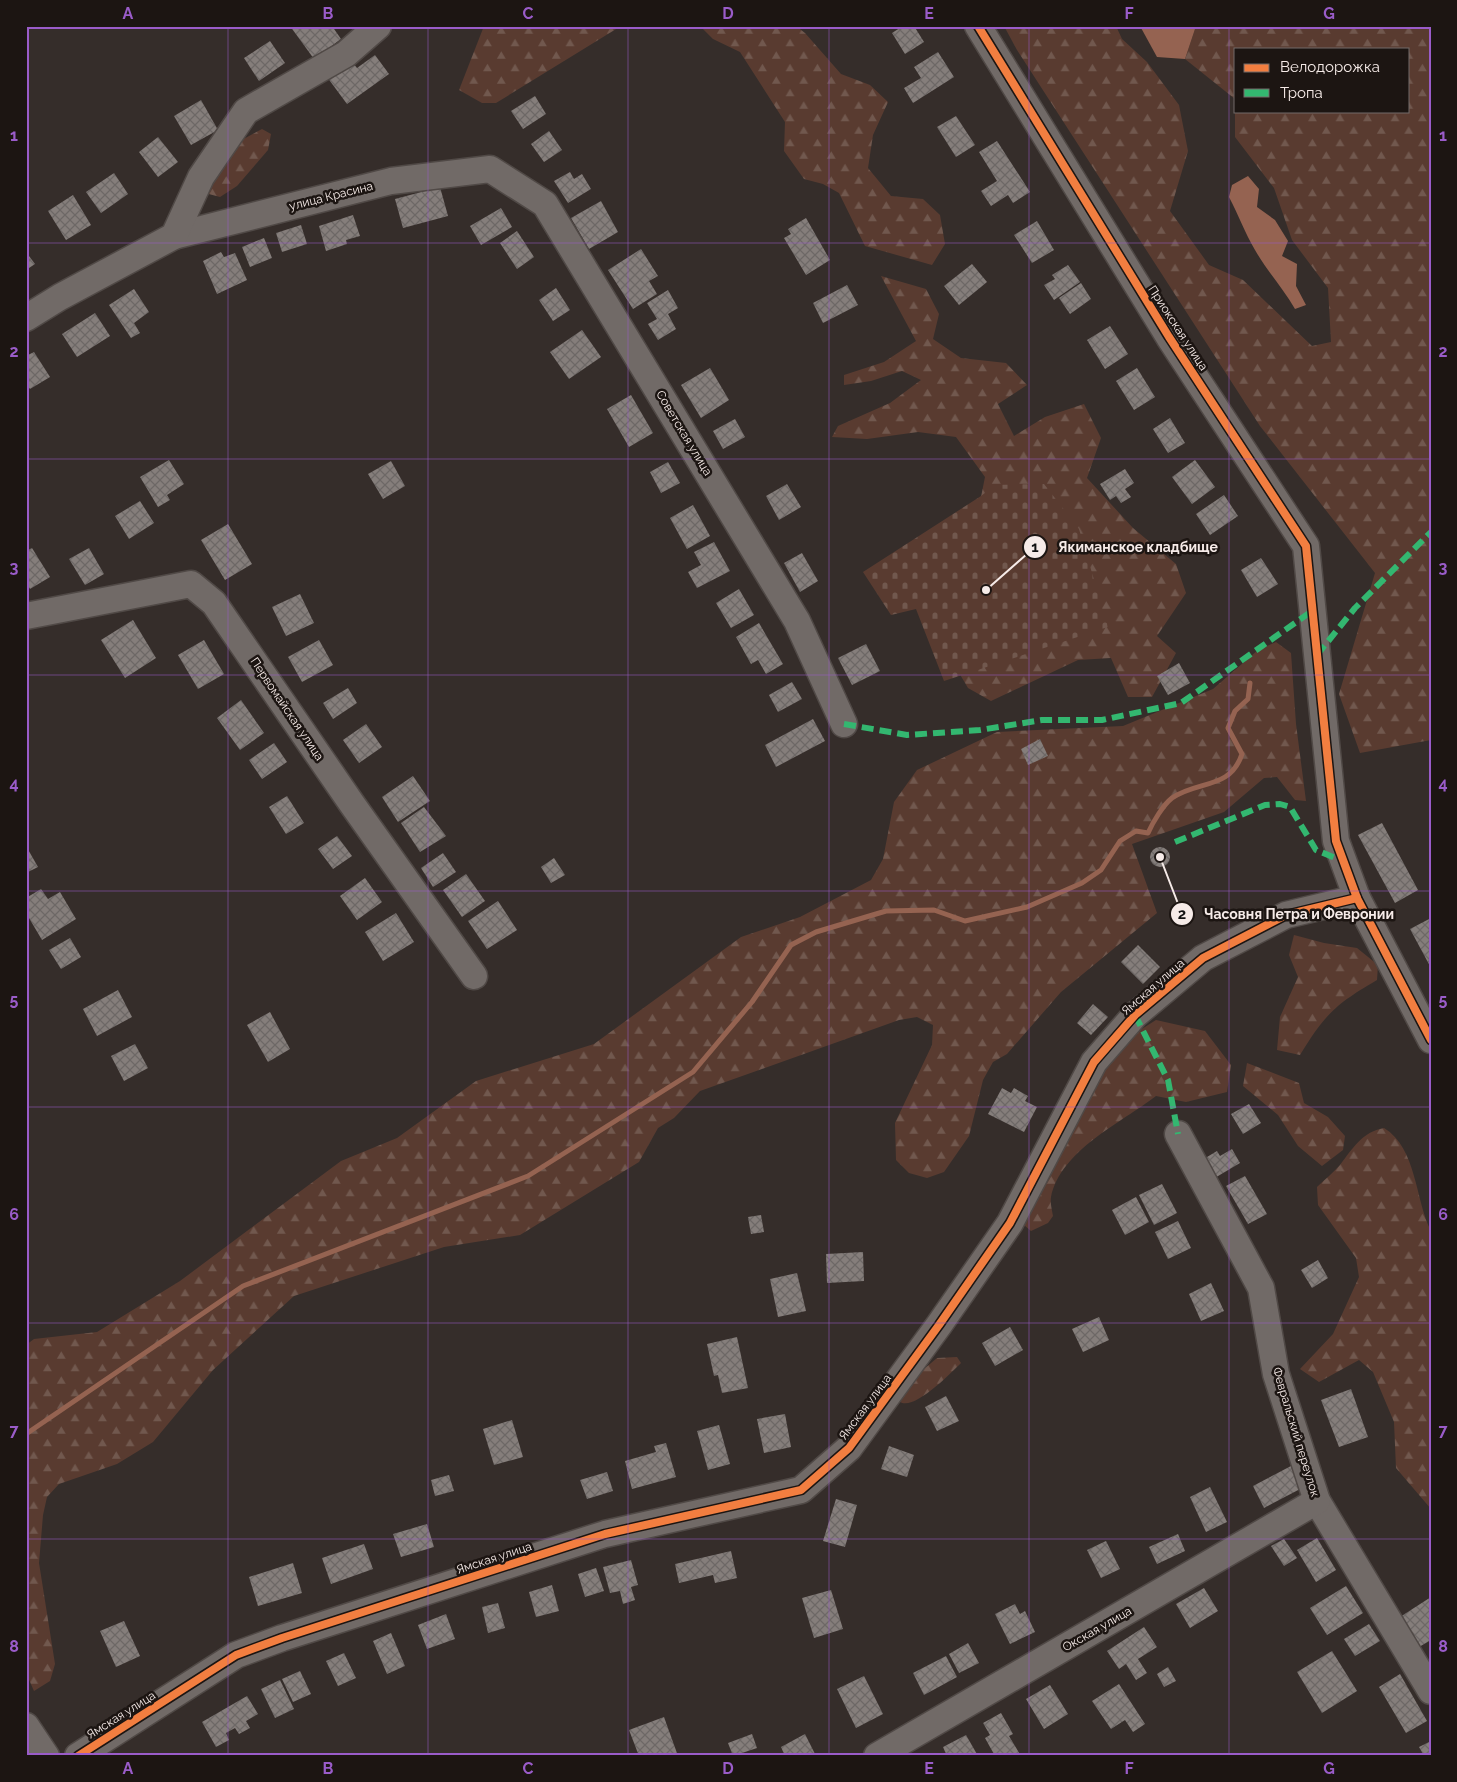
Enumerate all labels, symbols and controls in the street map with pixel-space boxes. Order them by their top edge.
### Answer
text: A [123,4,134,23]
text: B [323,4,334,23]
text: C [523,4,534,23]
text: D [722,4,734,23]
text: E [924,4,934,23]
text: F [1124,4,1134,23]
text: G [1323,4,1335,23]
legend [1234,48,1410,112]
text: Велодорожка [1280,58,1380,76]
text: Тропа [1280,84,1323,102]
text: 1 [10,126,18,145]
text: 1 [1439,126,1447,145]
street label: улица Красина [288,179,374,213]
street label: Приокская улица [1145,283,1211,373]
text: 2 [9,342,19,361]
text: 2 [1438,342,1448,361]
street label: Советская улица [653,388,715,478]
callout: Якиманское кладбище [1023,532,1228,561]
text: 1 [1031,538,1039,556]
text: Якиманское кладбище [1058,539,1219,555]
text: 3 [10,558,19,577]
text: 3 [1439,558,1448,577]
street label: Первомайская улица [247,655,327,763]
text: 4 [9,774,19,793]
text: 4 [1438,774,1448,793]
callout: Часовня Петра и Февронии [1169,900,1404,929]
text: 2 [1178,905,1186,923]
text: Часовня Петра и Февронии [1204,906,1394,922]
street label: Ямская улица [1119,956,1187,1018]
text: 5 [10,990,19,1009]
text: 5 [1439,990,1448,1009]
text: 6 [9,1205,19,1224]
text: 6 [1438,1205,1448,1224]
street label: Февральский переулок [1270,1365,1322,1499]
street label: Ямская улица [836,1372,894,1442]
text: 7 [10,1421,19,1440]
text: 7 [1439,1421,1448,1440]
street label: Ямская улица [455,1539,533,1577]
street label: Окская улица [1060,1604,1134,1654]
text: 8 [9,1637,19,1656]
text: 8 [1438,1637,1448,1656]
street label: Ямская улица [84,1688,158,1742]
text: A [123,1759,134,1778]
text: B [323,1759,334,1778]
text: C [523,1759,534,1778]
text: D [722,1759,734,1778]
text: E [924,1759,934,1778]
text: F [1124,1759,1134,1778]
text: G [1323,1759,1335,1778]

